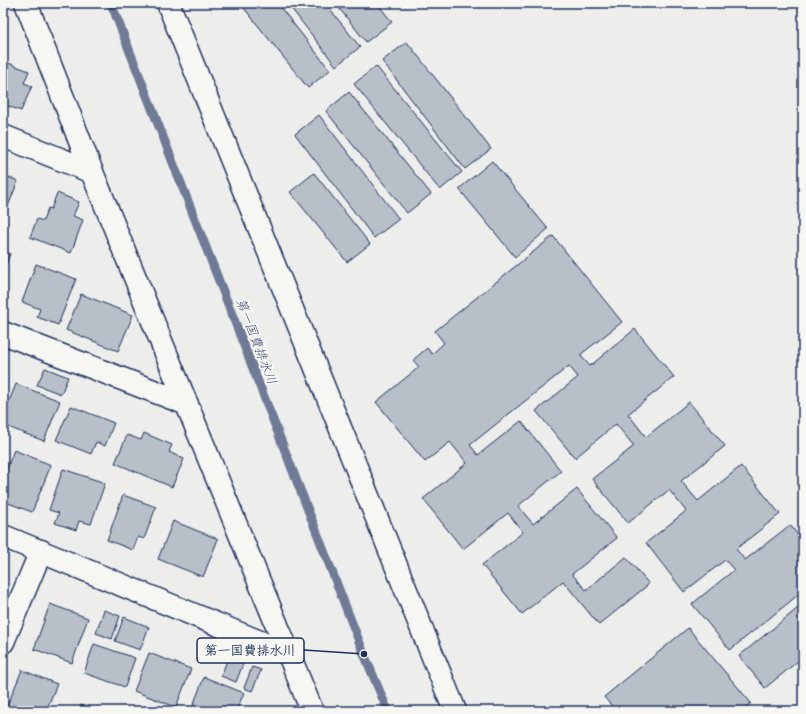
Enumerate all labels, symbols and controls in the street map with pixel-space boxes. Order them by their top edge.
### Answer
water label: 第一国費排水川 [232,296,281,387]
callout: 第一国費排水川 [197,638,304,663]
text: 第一国費排水川 [204,642,296,659]

